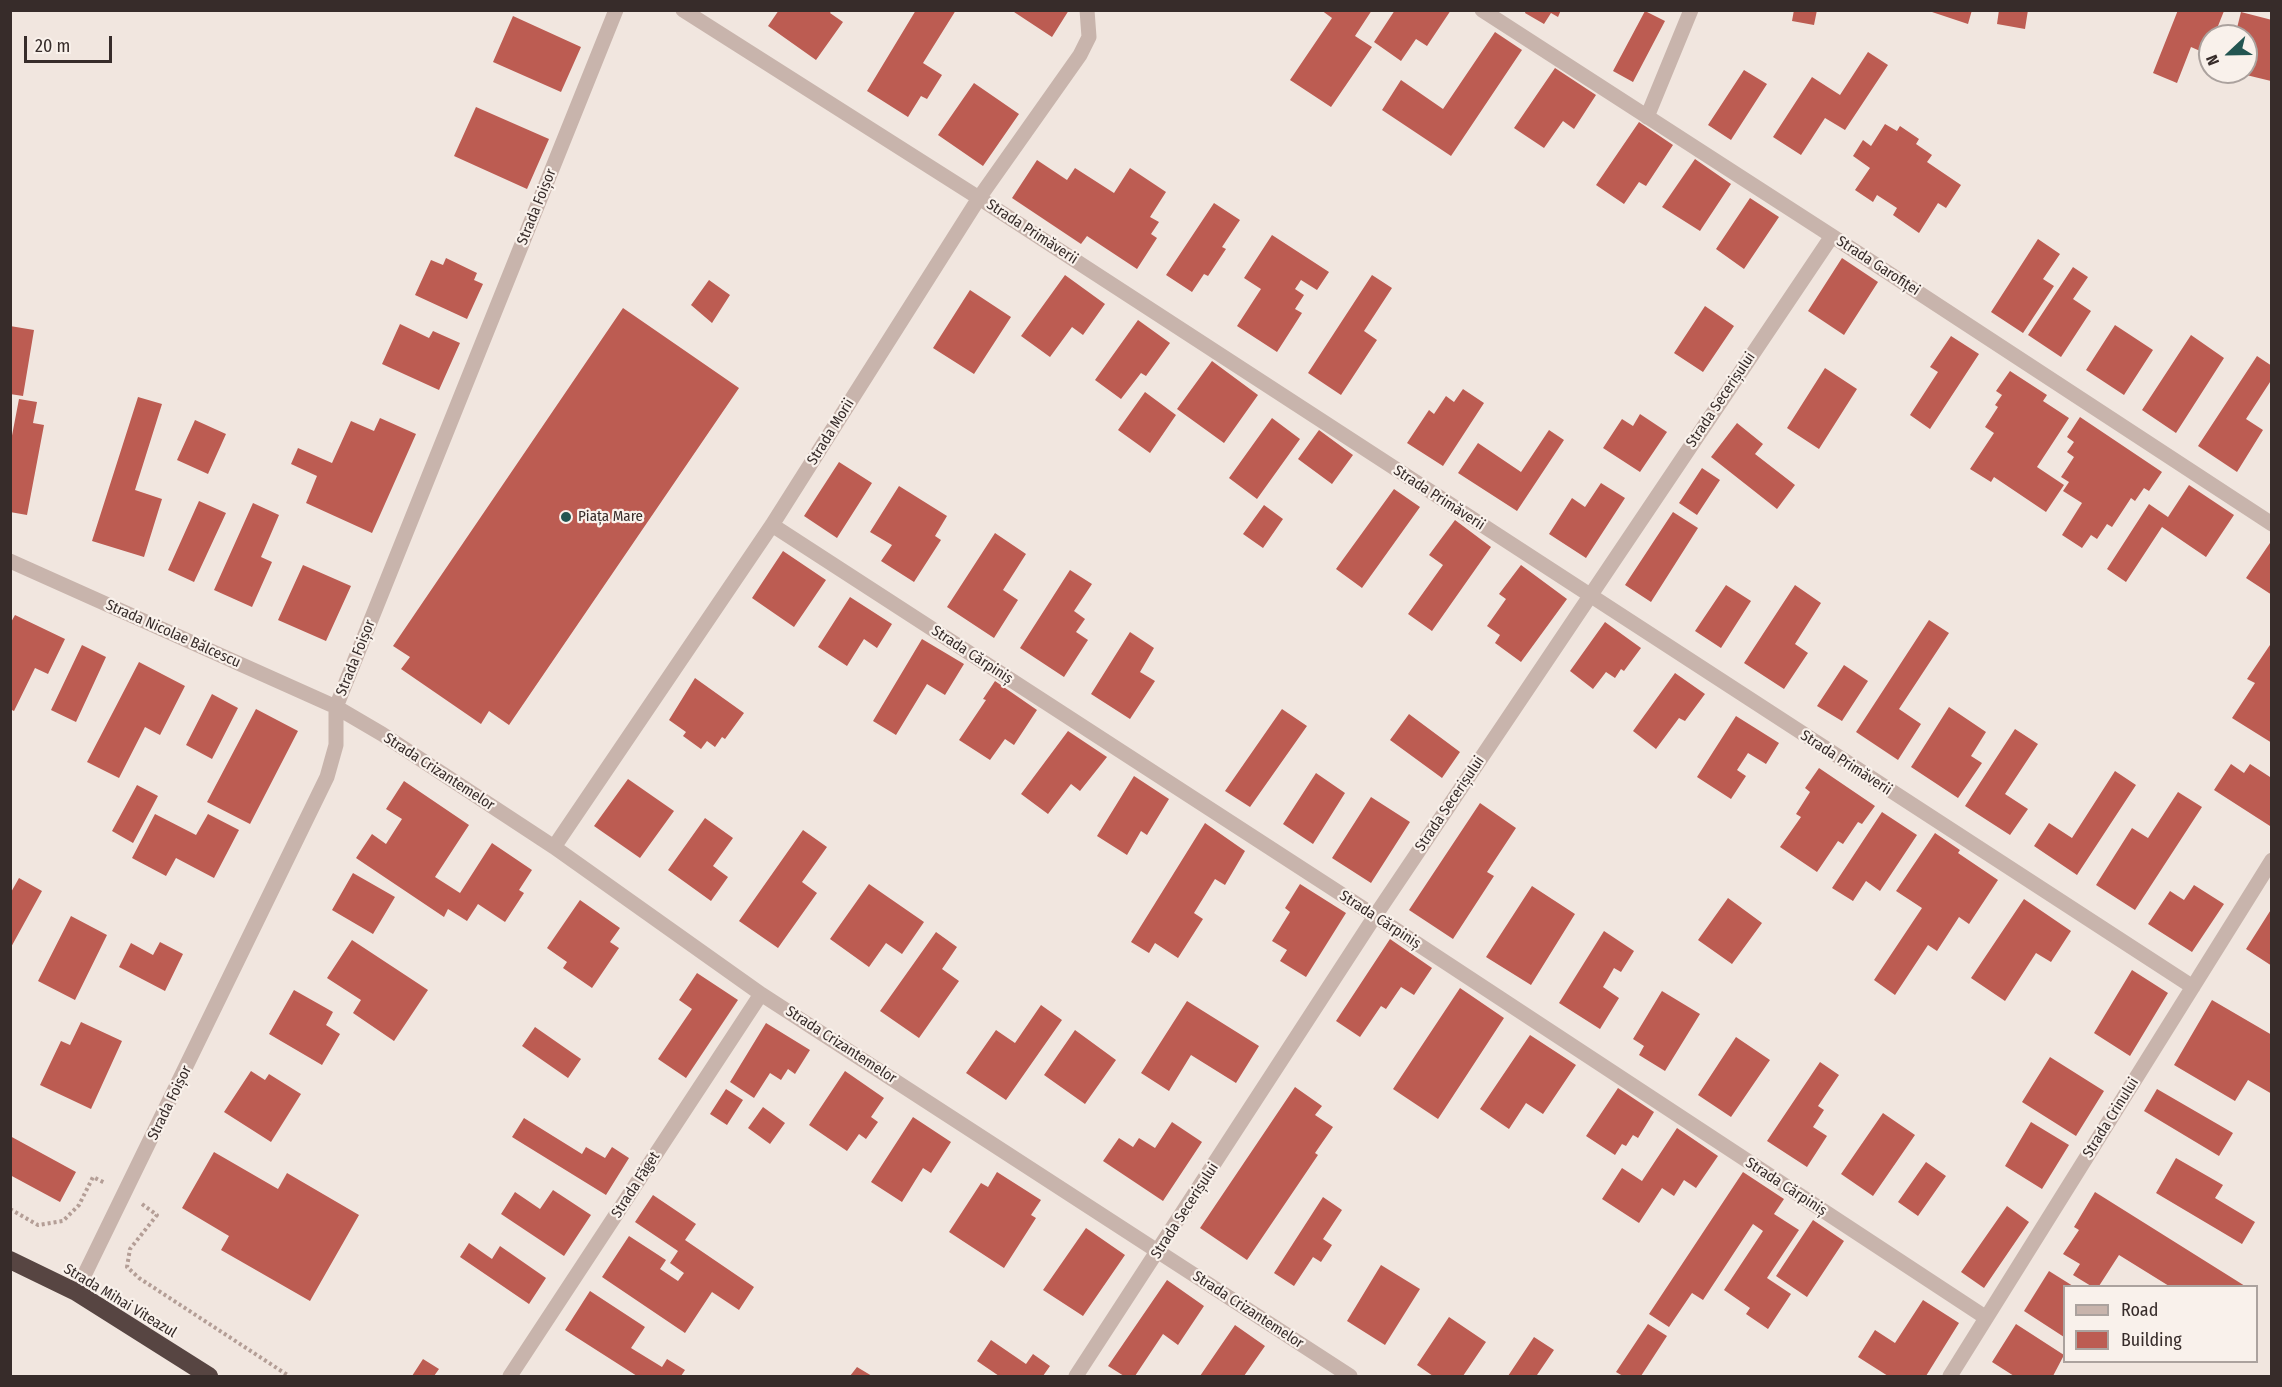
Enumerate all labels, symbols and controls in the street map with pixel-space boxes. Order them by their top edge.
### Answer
scale bar [27,24,116,62]
north arrow [2198,24,2258,84]
text: 20 m [35,35,70,57]
text: N [2202,52,2223,68]
street label: Strada Foișor [514,166,560,248]
street label: Strada Primăverii [983,196,1081,268]
street label: Strada Garofiței [1833,232,1923,300]
street label: Strada Secerișului [1683,349,1759,451]
street label: Strada Morii [804,396,858,468]
street label: Strada Primăverii [1390,462,1488,534]
place label: Piața Mare [578,508,643,526]
marker: Piața Mare [559,510,573,524]
street label: Strada Nicolae Bălcescu [103,596,243,672]
street label: Strada Foișor [333,617,379,699]
street label: Strada Cărpiniș [928,622,1016,688]
street label: Strada Primăverii [1797,727,1895,799]
street label: Strada Crizantemelor [380,729,498,815]
street label: Strada Secerișului [1412,753,1488,855]
street label: Strada Cărpiniș [1336,887,1424,953]
street label: Strada Crizantemelor [782,1002,900,1088]
street label: Strada Foișor [144,1063,196,1143]
street label: Strada Crinului [2079,1075,2143,1161]
street label: Strada Făget [608,1148,664,1222]
street label: Strada Cărpiniș [1742,1154,1830,1220]
street label: Strada Secerișului [1147,1160,1223,1262]
street label: Strada Mihai Viteazul [60,1260,180,1342]
street label: Strada Crizantemelor [1189,1267,1307,1353]
legend [2063,1285,2258,1363]
text: Road [2121,1299,2158,1321]
text: Building [2121,1329,2182,1351]

